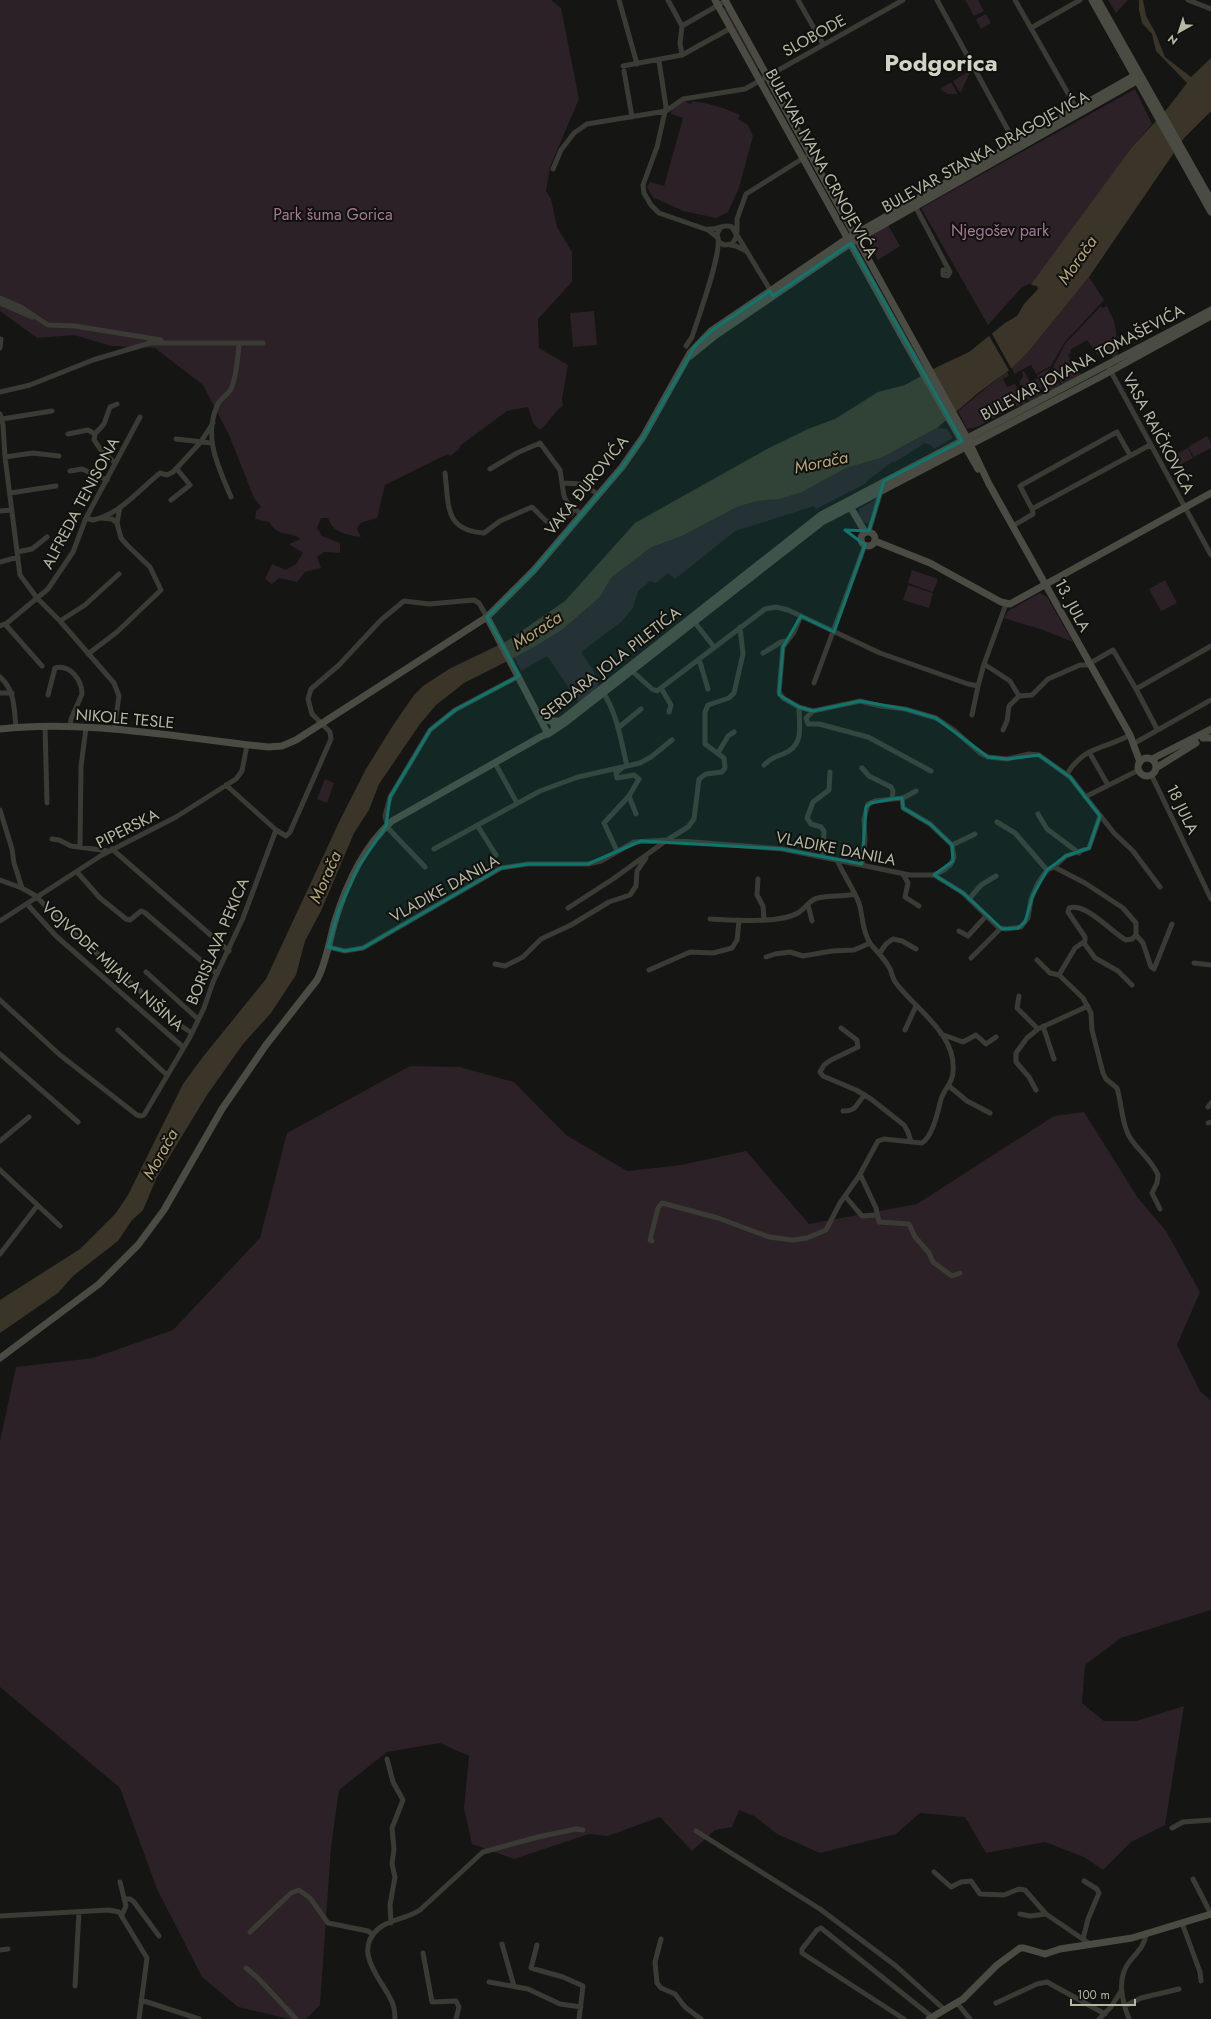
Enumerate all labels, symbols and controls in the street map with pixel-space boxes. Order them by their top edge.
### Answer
street label: SLOBODE [778,9,850,62]
north arrow [1159,12,1199,52]
text: N [1164,31,1181,49]
district label: Podgorica [884,45,998,80]
street label: BULEVAR IVANA CRNOJEVIĆA [760,65,883,262]
street label: BULEVAR STANKA DRAGOJEVIĆA [877,84,1093,218]
park label: Park šuma Gorica [273,203,393,226]
park label: Njegošev park [951,219,1050,242]
water label: Morača [1051,230,1103,289]
street label: BULEVAR JOVANA TOMAŠEVIĆA [976,299,1189,426]
street label: VASA RAIČKOVIĆA [1117,368,1200,498]
street label: VAKA ĐUROVIĆA [539,430,634,540]
street label: ALFREDA TENISONA [36,433,125,573]
water label: Morača [792,444,851,479]
street label: 13. JULA [1049,574,1096,636]
street label: SERDARA JOLA PILETIĆA [535,601,686,726]
water label: Morača [508,605,567,655]
street label: NIKOLE TESLE [75,703,175,734]
street label: 18 JULA [1161,780,1205,838]
street label: PIPERSKA [92,803,163,854]
street label: VLADIKE DANILA [774,826,898,871]
water label: Morača [303,847,347,907]
street label: VLADIKE DANILA [385,849,503,928]
street label: BORISLAVA PEKICA [180,874,255,1008]
street label: VOJVODE MIJAJLA NIŠINA [36,896,189,1037]
water label: Morača [136,1124,184,1184]
scale bar [1071,1981,1135,2007]
text: 100 m [1077,1986,1110,2004]

